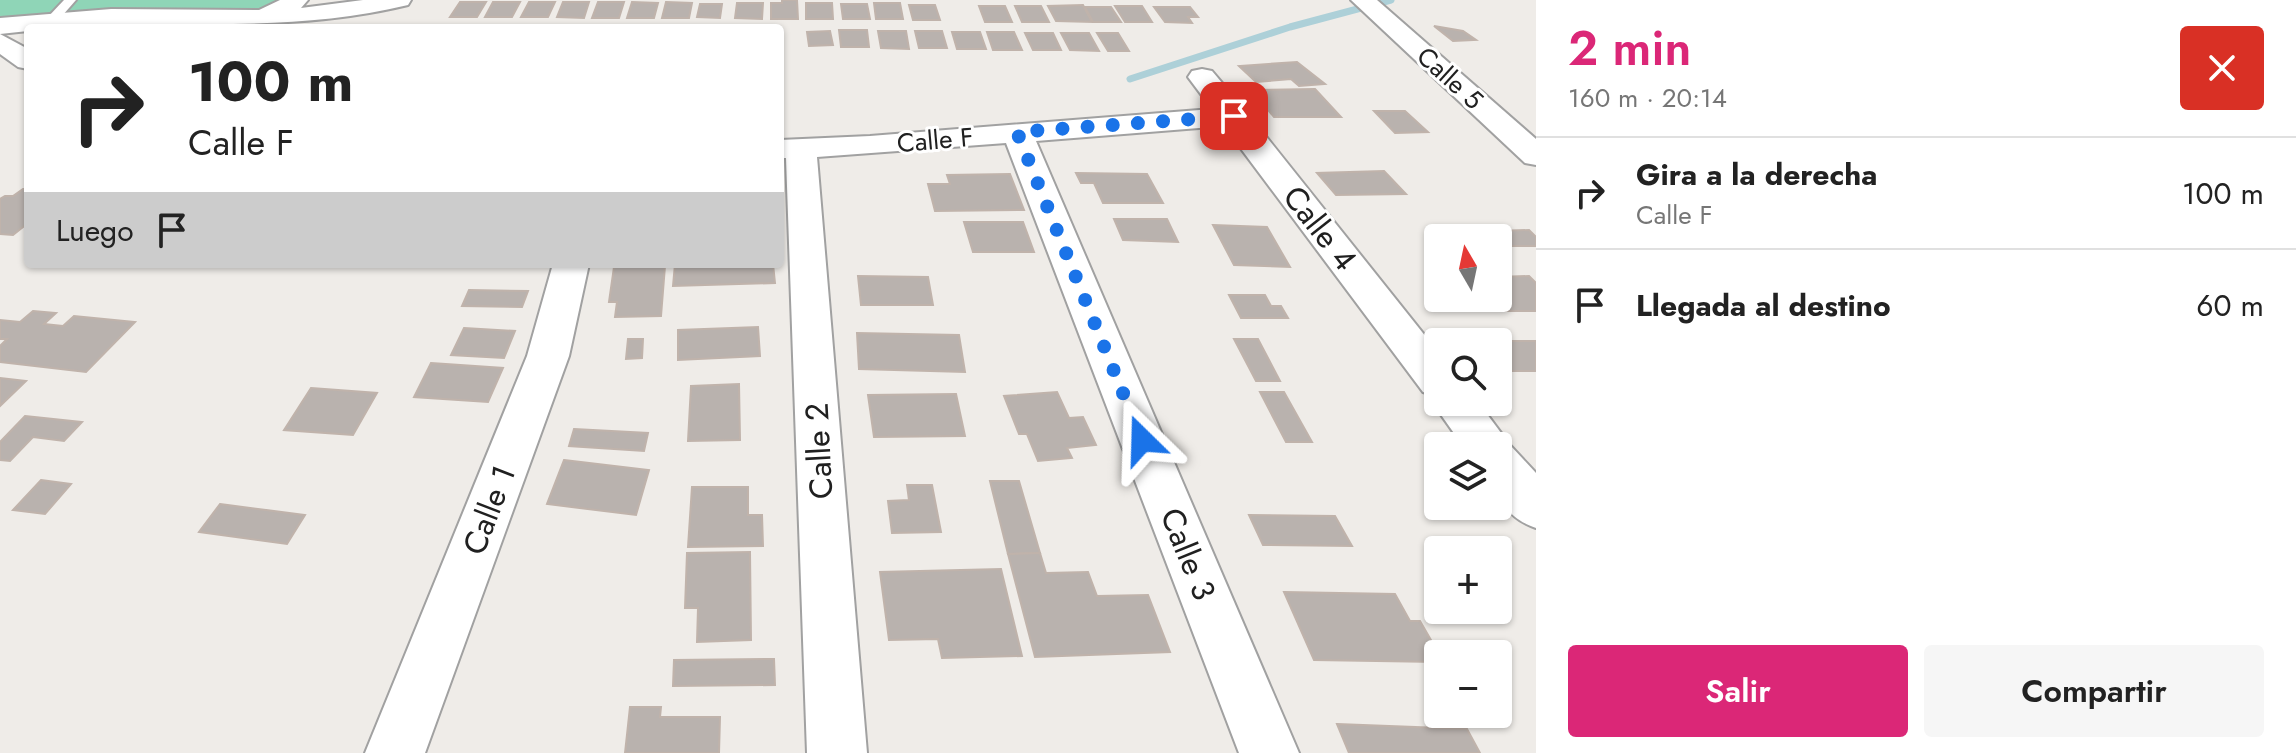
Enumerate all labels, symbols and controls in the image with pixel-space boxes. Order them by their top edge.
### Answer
text: 2 min [1568,14,1691,83]
button: close [2180,26,2264,110]
street label: Calle 5 [1408,38,1492,118]
text: 100 m [188,41,353,122]
icon: right [56,56,160,160]
text: 160 m · 20:14 [1568,79,1727,117]
pin [1200,82,1268,150]
icon: arrive [1212,94,1256,138]
text: Calle F [188,116,294,168]
street label: Calle F [895,118,975,162]
text: Gira a la derecha [1636,153,1877,196]
icon: right [1568,171,1612,215]
text: 100 m [2182,172,2264,215]
street label: Calle 4 [1272,176,1368,280]
text: Calle F [1636,196,1712,234]
icon: arrive [150,208,194,252]
text: Luego [56,209,134,252]
north arrow [1424,224,1512,312]
map controls [1424,224,1512,728]
icon: arrive [1568,283,1612,327]
text: Llegada al destino [1636,284,1891,327]
text: 60 m [2196,284,2264,327]
button: search [1424,328,1512,416]
position arrow [1100,398,1184,482]
street label: Calle 2 [794,402,844,500]
button: layers [1424,432,1512,520]
street label: Calle 1 [451,459,527,561]
street label: Calle 3 [1149,501,1227,607]
button: + [1424,536,1512,624]
button: − [1424,640,1512,728]
button: Salir [1568,645,1908,737]
button: Compartir [1924,645,2264,737]

